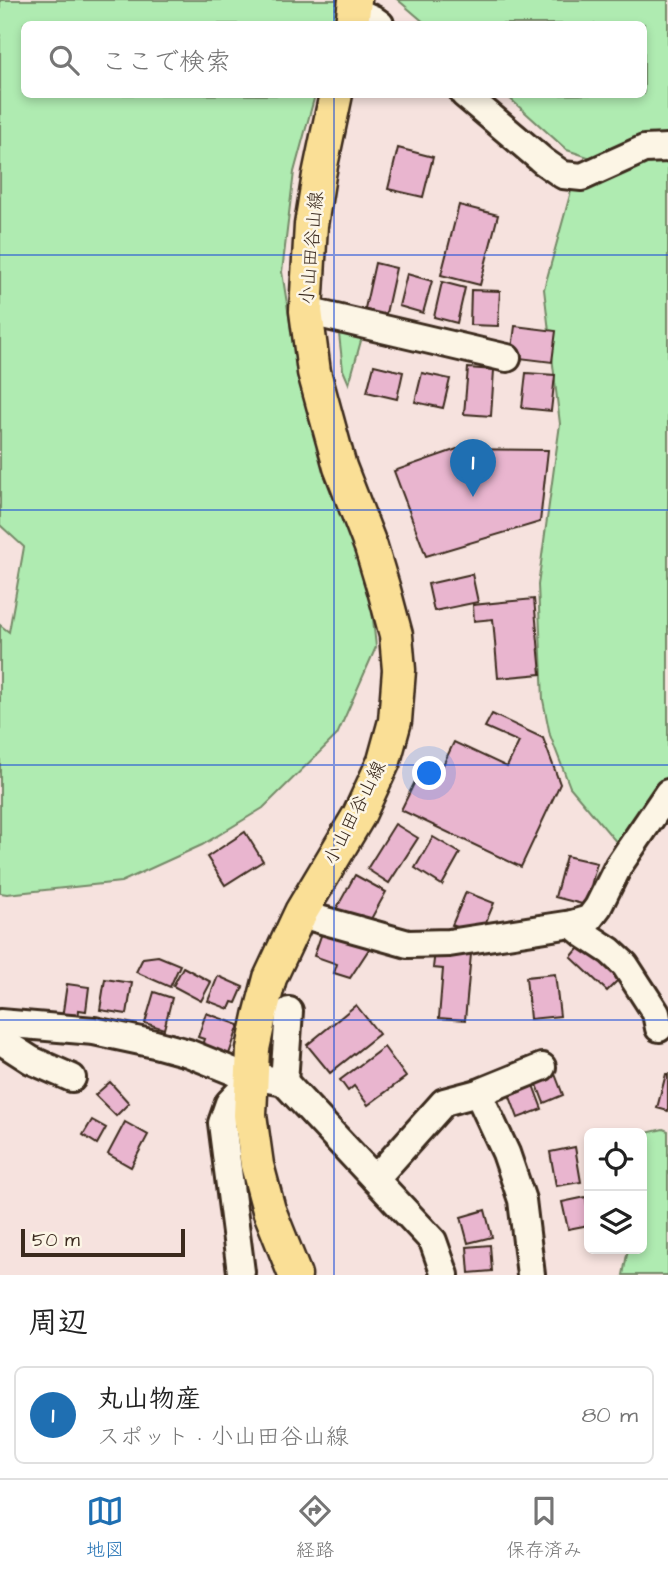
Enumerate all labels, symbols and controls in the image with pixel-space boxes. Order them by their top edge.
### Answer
search box [21,21,647,98]
icon: search [45,41,83,79]
text: ここで検索 [101,44,231,80]
street label: 小山田谷山線 [294,190,330,306]
pin: 1 [450,439,496,497]
street label: 小山田谷山線 [317,756,393,870]
your location [412,756,446,790]
map controls [584,1128,647,1254]
button: locate [584,1128,647,1191]
button: layers [584,1191,647,1254]
scale bar [21,1226,186,1258]
text: 50 m [32,1227,80,1254]
text: 周辺 [28,1302,88,1344]
text: 丸山物産 [97,1381,201,1417]
text: 1 [52,1399,54,1431]
text: 80 m [581,1399,638,1431]
text: スポット · 小山田谷山線 [97,1421,349,1453]
tab: 地図 [86,1492,124,1564]
tab: 経路 [296,1492,334,1564]
tab: 保存済み [506,1492,582,1564]

